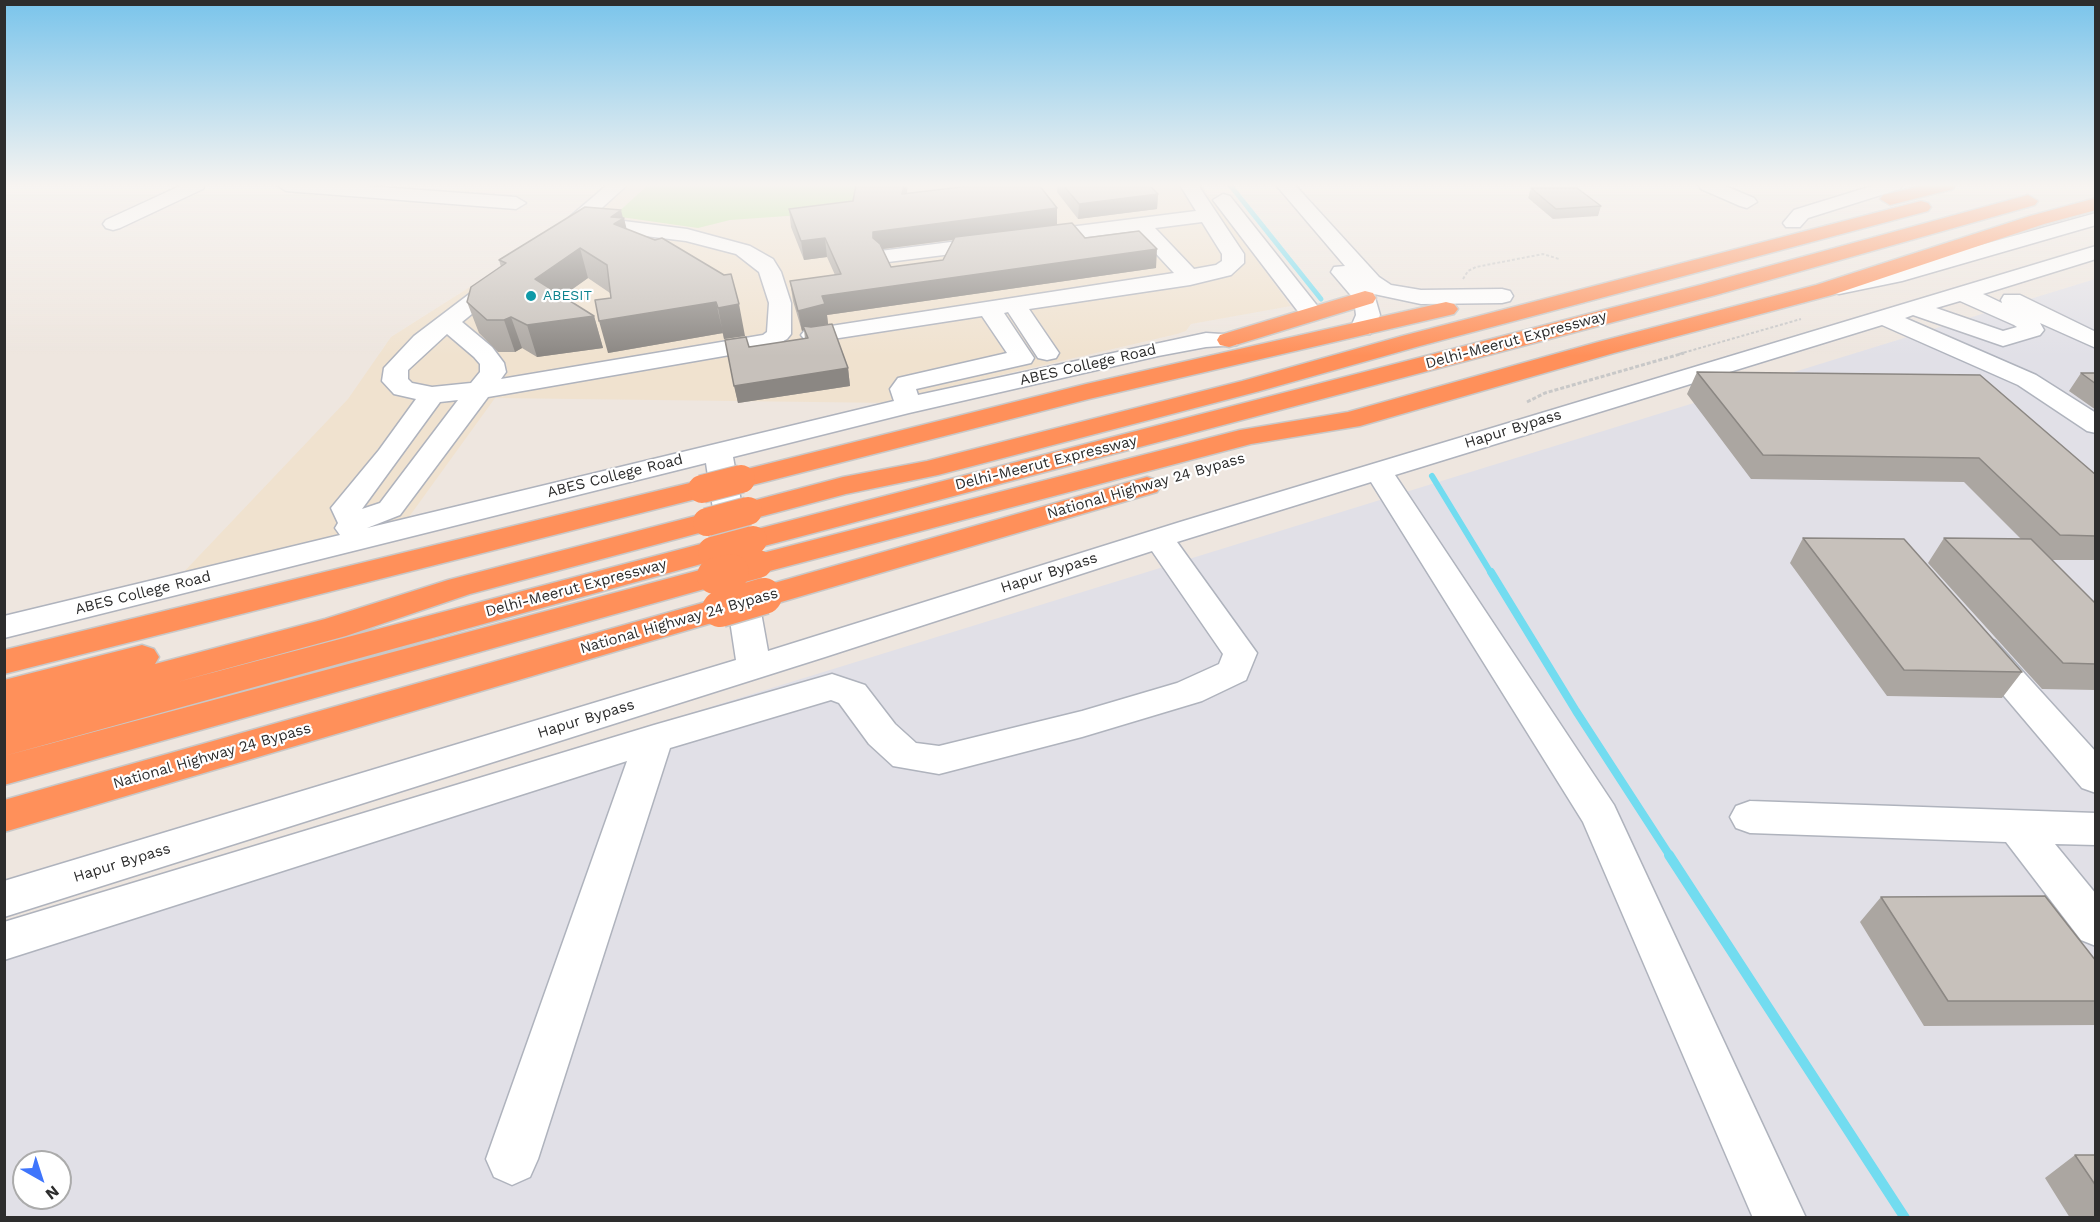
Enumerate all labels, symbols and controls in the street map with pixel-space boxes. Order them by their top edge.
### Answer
place label: ABESIT [543,288,592,304]
marker: ABESIT [524,289,538,303]
street label: Delhi-Meerut Expressway [1423,307,1609,373]
street label: ABES College Road [1018,341,1158,389]
street label: Hapur Bypass [1462,406,1564,452]
street label: Delhi-Meerut Expressway [953,432,1139,494]
street label: National Highway 24 Bypass [1045,449,1247,523]
street label: ABES College Road [545,450,685,502]
street label: Hapur Bypass [998,549,1100,597]
street label: Delhi-Meerut Expressway [483,555,669,621]
street label: ABES College Road [73,567,213,619]
street label: National Highway 24 Bypass [578,584,780,658]
street label: Hapur Bypass [535,696,637,742]
street label: National Highway 24 Bypass [111,719,313,793]
street label: Hapur Bypass [71,840,173,886]
north arrow [12,1150,72,1210]
text: N [42,1182,63,1204]

